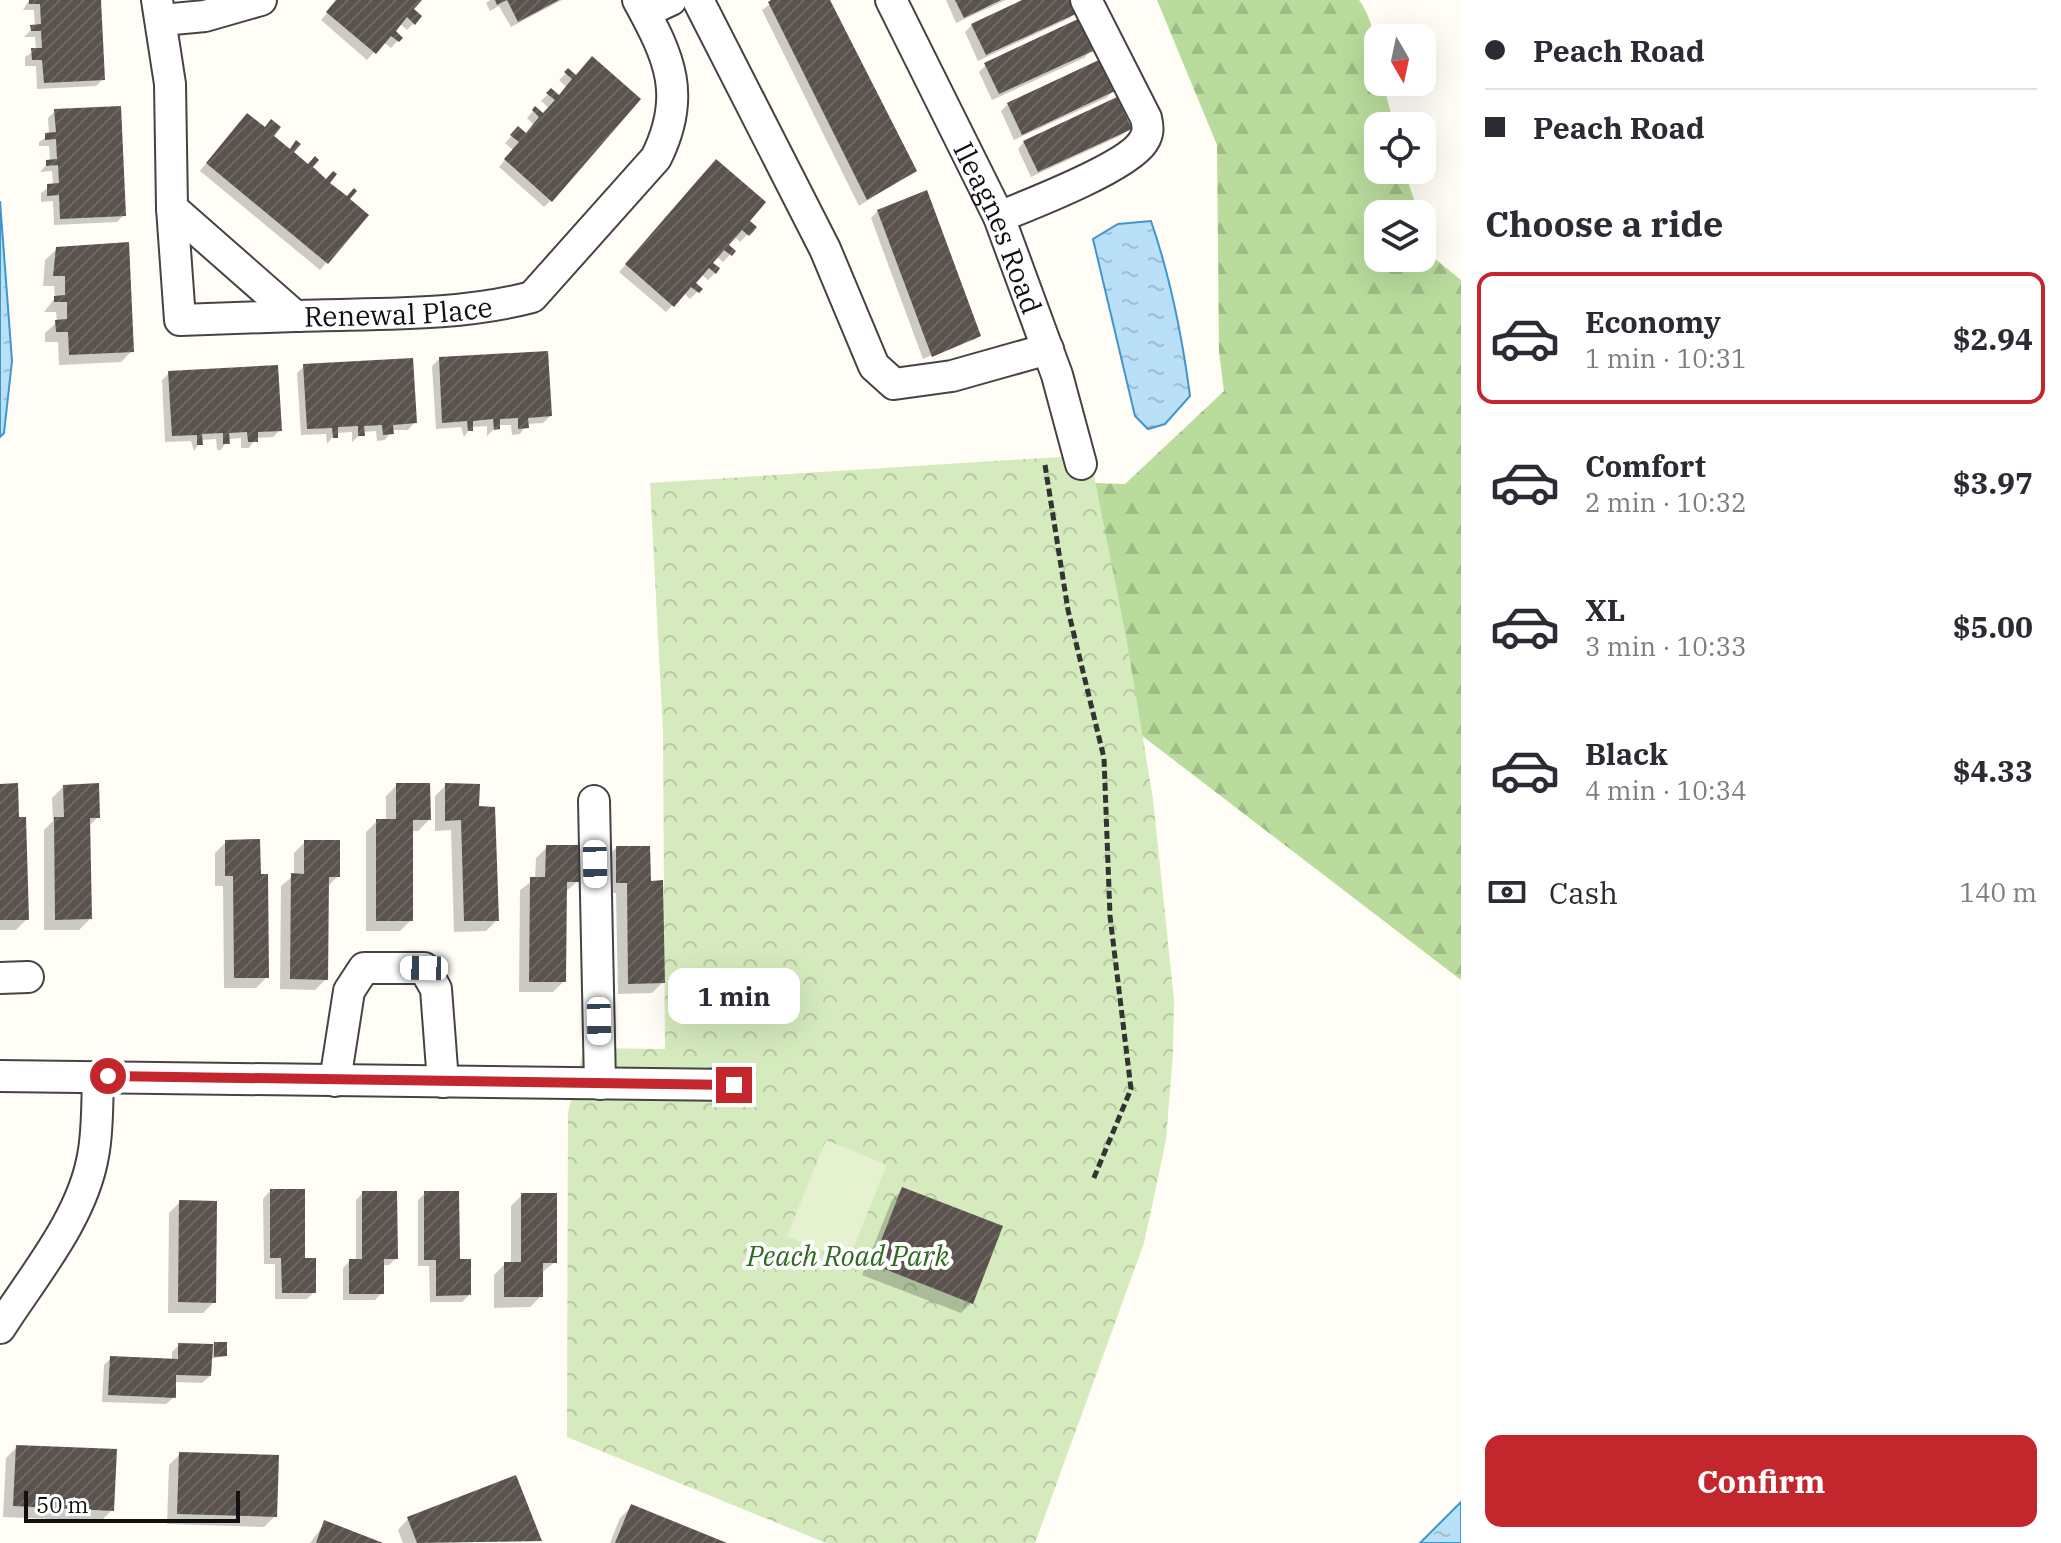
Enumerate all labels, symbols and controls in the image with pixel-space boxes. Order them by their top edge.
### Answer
north arrow [1364,24,1436,96]
map controls [1364,24,1436,272]
text: Peach Road [1533,31,1705,70]
text: Peach Road [1533,108,1705,147]
button: locate [1364,112,1436,184]
street label: Ileagnes Road [946,135,1051,319]
button: layers [1364,200,1436,272]
text: Choose a ride [1485,200,1724,247]
street label: Renewal Place [303,287,495,334]
icon: car [1489,302,1561,374]
text: Economy [1585,302,1721,341]
text: $2.94 [1953,319,2033,358]
text: 1 min · 10:31 [1585,341,1747,375]
icon: car [1489,446,1561,518]
text: Comfort [1585,446,1706,485]
text: $3.97 [1953,463,2033,502]
text: 2 min · 10:32 [1585,485,1747,519]
icon: car [1489,590,1561,662]
text: XL [1585,590,1625,629]
text: $5.00 [1953,607,2033,646]
text: 3 min · 10:33 [1585,629,1747,663]
icon: car [1489,734,1561,806]
text: Black [1585,734,1668,773]
text: $4.33 [1953,751,2033,790]
text: 4 min · 10:34 [1585,773,1747,807]
car [583,840,607,888]
icon: cash [1485,870,1529,914]
text: Cash [1549,873,1618,912]
text: 140 m [1959,875,2037,909]
car [400,956,448,980]
callout: 1 min [668,969,800,1025]
text: 1 min [698,979,770,1013]
car [587,997,611,1045]
route start [90,1058,126,1094]
route end [716,1067,752,1103]
park label: Peach Road Park [746,1237,950,1274]
button: Confirm [1485,1435,2037,1527]
scale bar [24,1487,240,1523]
text: 50 m [36,1490,88,1519]

